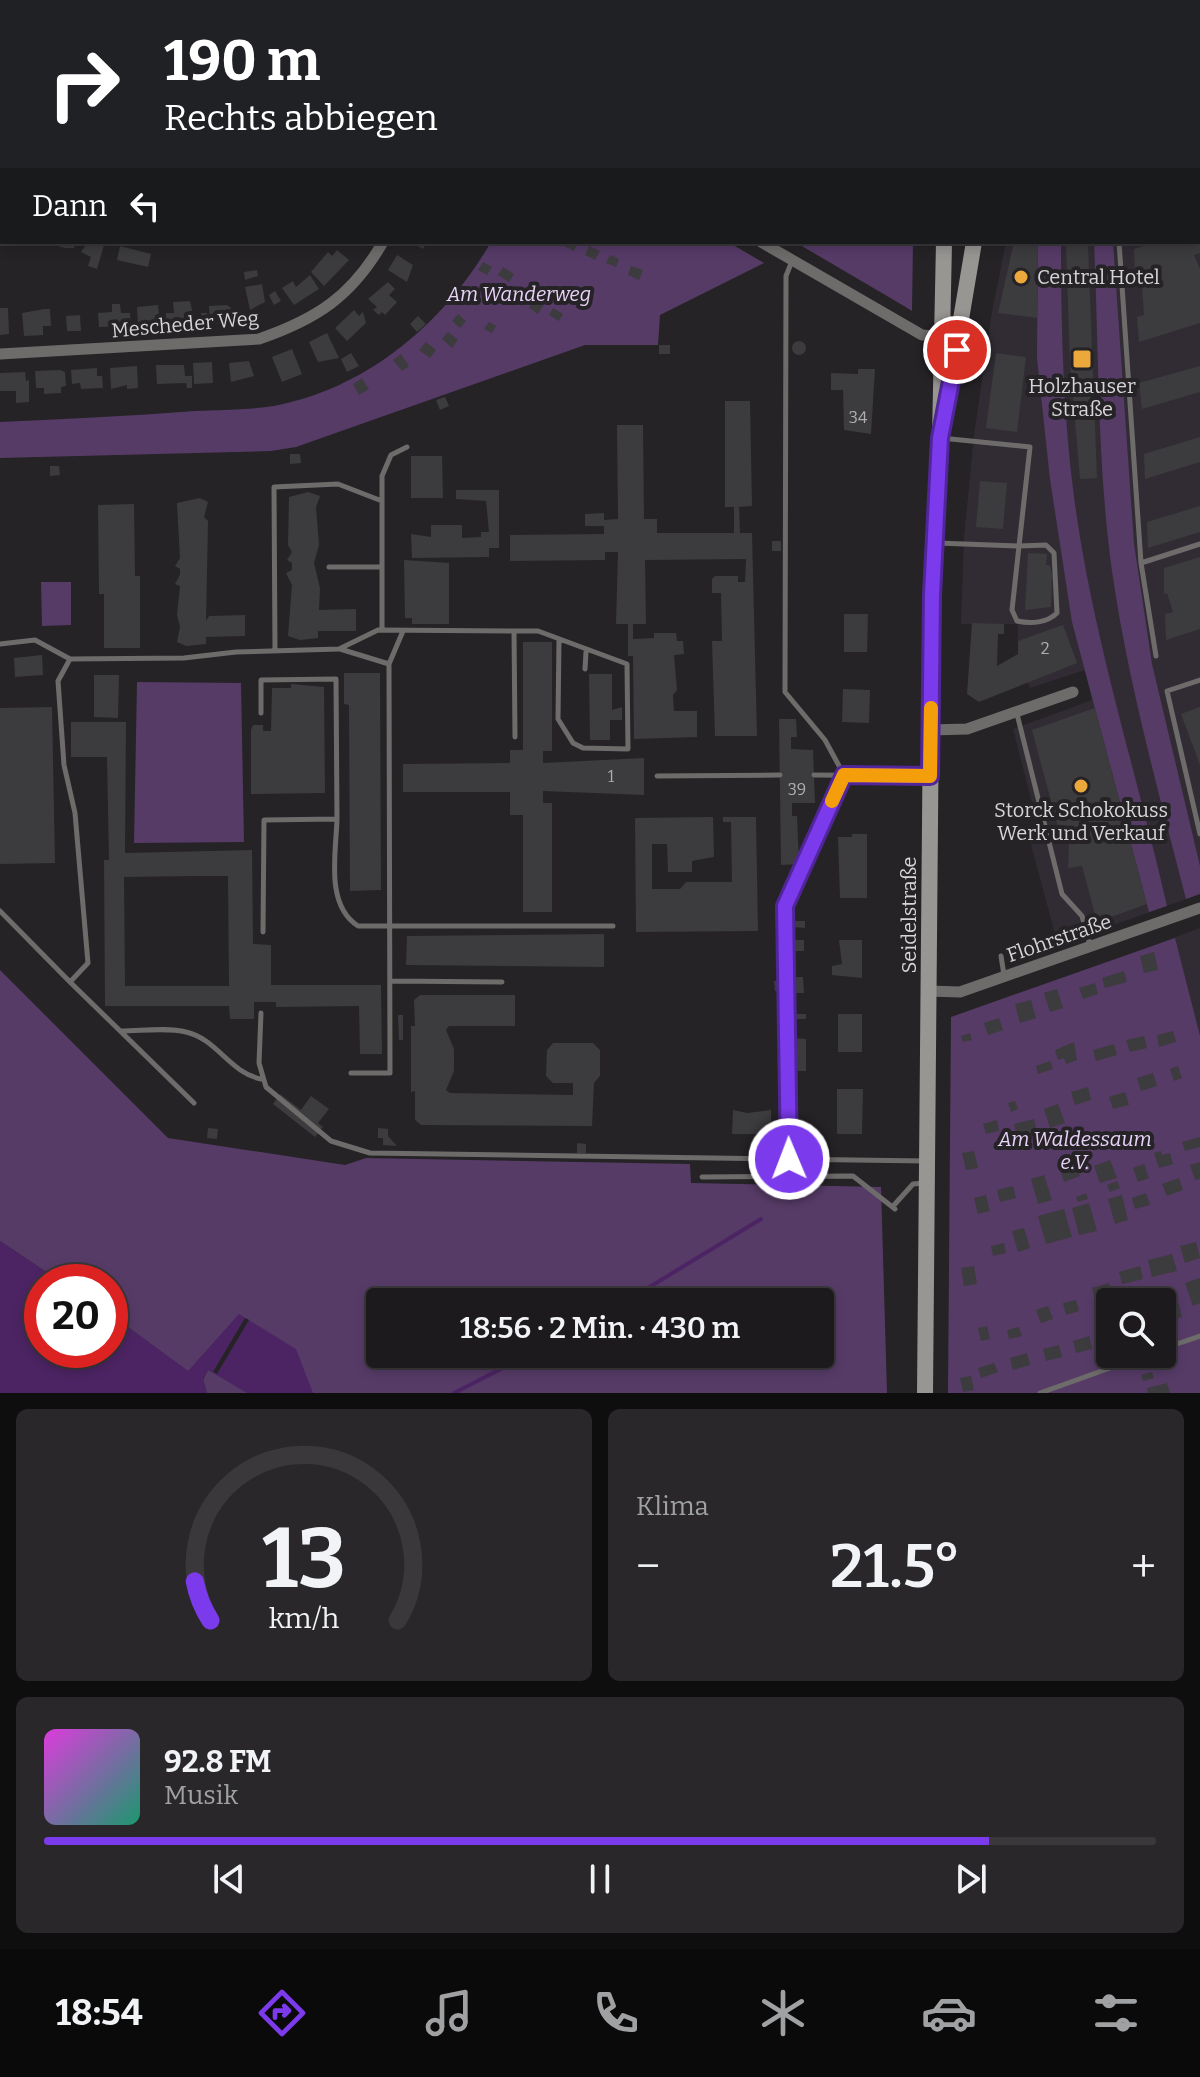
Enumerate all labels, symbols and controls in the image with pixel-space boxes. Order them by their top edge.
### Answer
text: 190 m [164,28,320,95]
icon: right [32,32,136,136]
text: Rechts abbiegen [164,96,438,140]
icon: left [123,184,167,228]
text: Dann [32,188,107,224]
place label: Central Hotel [1037,265,1160,289]
marker: Central Hotel [1012,268,1030,286]
park label: Am Wanderweg [446,282,591,306]
street label: Mescheder Weg [110,306,260,342]
pin [923,316,991,384]
icon: arrive [935,328,979,372]
marker: Holzhauser Straße [1071,348,1093,370]
place label: Holzhauser Straße [1028,374,1136,421]
house number: 34 [849,408,868,427]
house number: 2 [1041,639,1049,658]
house number: 1 [608,767,615,786]
marker: Storck Schokokuss Werk und Verkauf [1072,777,1090,795]
house number: 39 [788,780,806,799]
place label: Storck Schokokuss Werk und Verkauf [994,798,1168,845]
street label: Seidelstraße [897,857,921,973]
street label: Flohrstraße [1004,909,1114,967]
position arrow [747,1117,831,1201]
park label: Am Waldessaum e.V. [997,1127,1152,1174]
speed limit sign: 20 [24,1264,128,1368]
map controls [1096,1288,1176,1368]
button: search [1096,1288,1176,1368]
text: 18:56 · 2 Min. · 430 m [460,1310,740,1346]
text: Klima [636,1491,709,1522]
text: 13 [262,1509,346,1609]
text: 21.5° [830,1531,961,1603]
text: − [636,1540,660,1593]
text: + [1131,1540,1156,1593]
text: km/h [269,1601,340,1636]
text: 92.8 FM [164,1744,272,1780]
text: Musik [164,1780,238,1811]
icon: previous [207,1857,251,1901]
icon: pause [578,1857,622,1901]
icon: next [949,1857,993,1901]
icon: directions [254,1985,310,2041]
icon: music [421,1985,477,2041]
icon: phone [588,1985,644,2041]
icon: climate [755,1985,811,2041]
icon: car [921,1985,977,2041]
icon: filters [1088,1985,1144,2041]
text: 18:54 [55,1991,143,2035]

